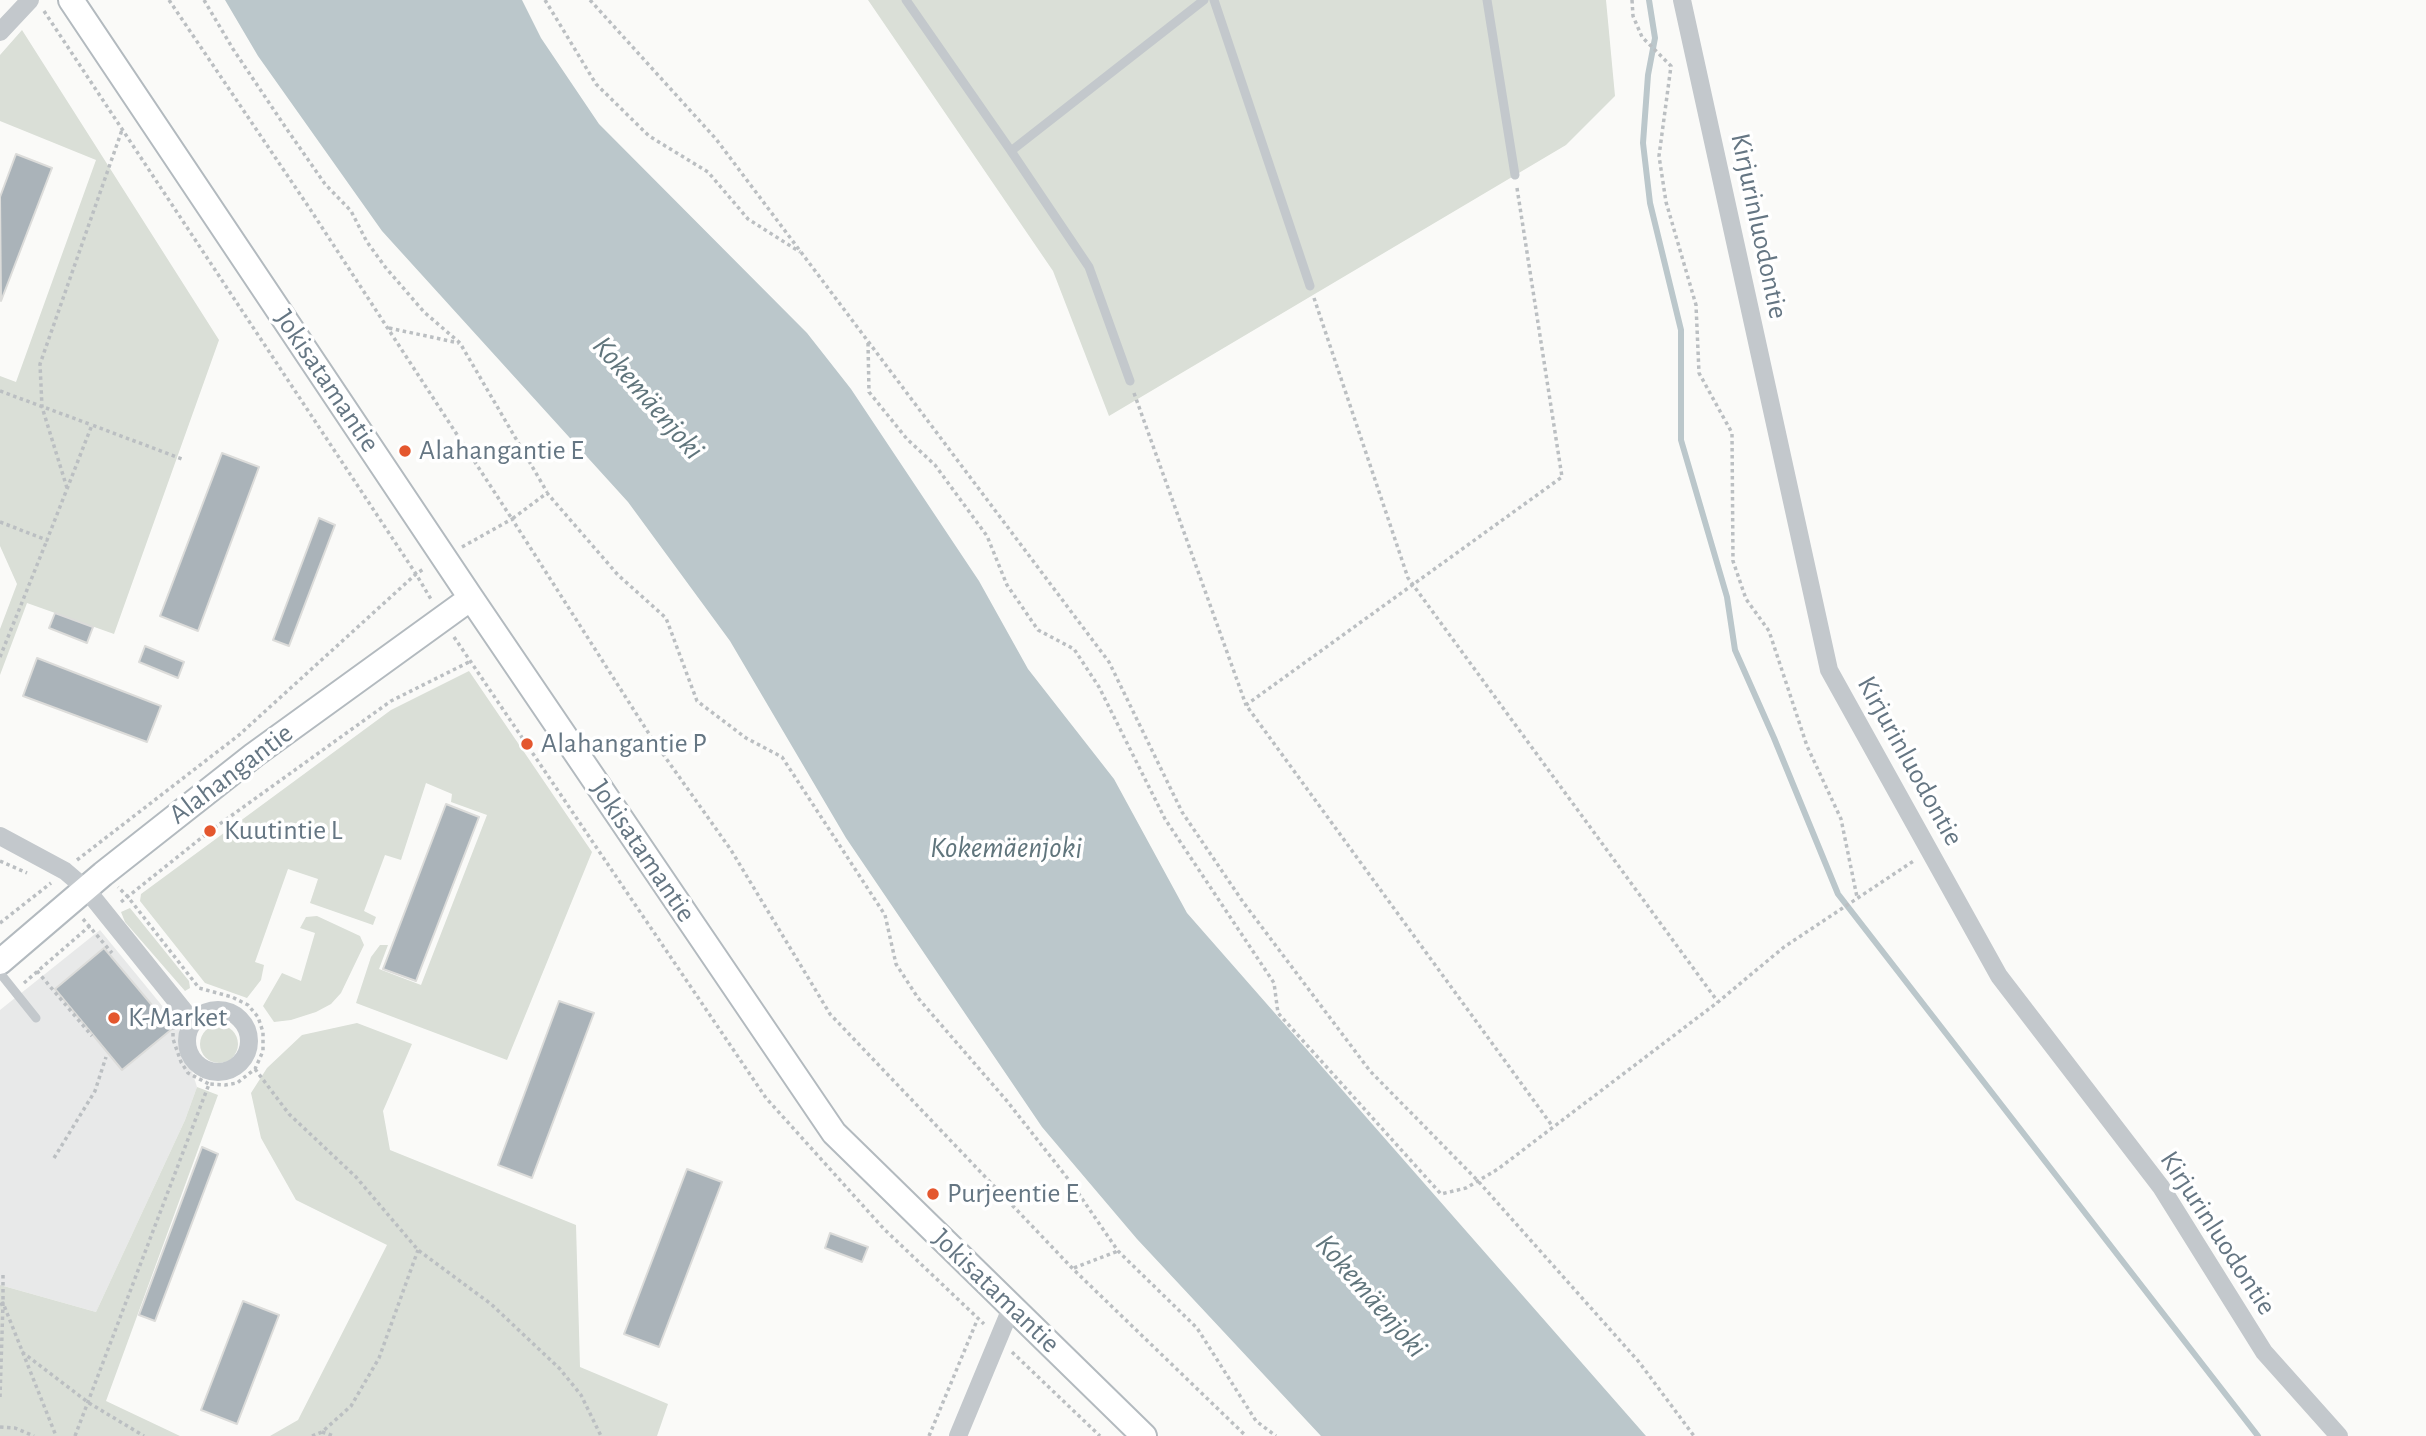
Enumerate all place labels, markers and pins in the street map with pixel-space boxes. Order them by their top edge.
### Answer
place label: Alahangantie E [419,434,584,468]
marker: Alahangantie E [397,443,413,459]
place label: Alahangantie P [541,727,707,761]
marker: Alahangantie P [519,736,535,752]
place label: Kuutintie L [224,814,342,848]
marker: Kuutintie L [202,823,218,839]
place label: K-Market [128,1001,227,1035]
marker: K-Market [106,1010,122,1026]
place label: Purjeentie E [947,1177,1079,1211]
marker: Purjeentie E [925,1186,941,1202]

